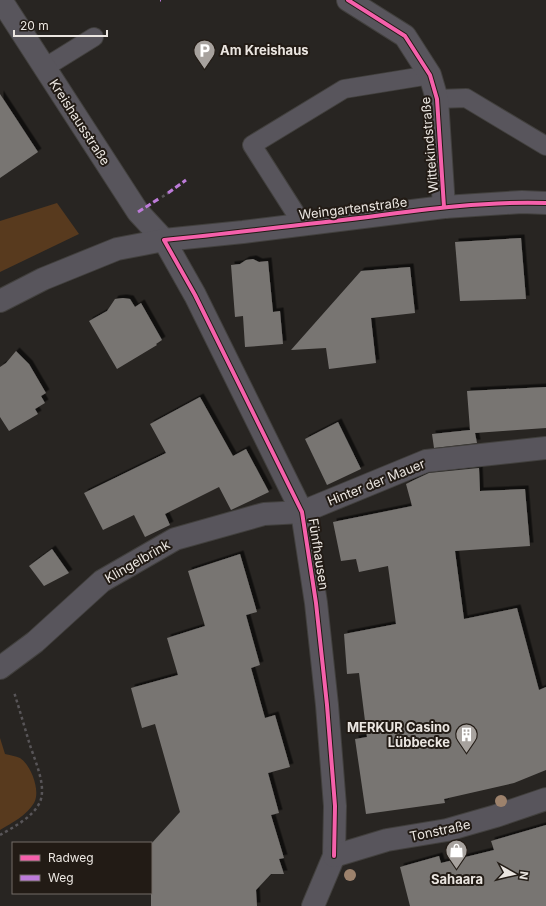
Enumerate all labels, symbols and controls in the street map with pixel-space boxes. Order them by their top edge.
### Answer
scale bar [14,12,107,38]
text: 20 m [20,18,49,33]
parking icon: Am Kreishaus [192,37,218,70]
place label: Am Kreishaus [220,42,309,58]
street label: Kreishausstraße [46,76,114,168]
street label: Wittekindstraße [417,96,441,194]
street label: Weingartenstraße [298,193,408,223]
street label: Hinter der Mauer [325,455,427,509]
street label: Fünfhausen [305,517,333,591]
street label: Klingelbrink [102,536,172,586]
place label: MERKUR Casino Lübbecke [347,719,450,750]
building icon: MERKUR Casino Lübbecke [453,721,479,754]
street label: Tonstraße [408,816,472,844]
shop icon: Sahaara [444,838,470,871]
legend [12,842,152,894]
text: Radweg [48,850,94,865]
north arrow [494,854,534,894]
text: Weg [48,870,74,885]
text: N [516,870,531,881]
place label: Sahaara [431,871,483,887]

